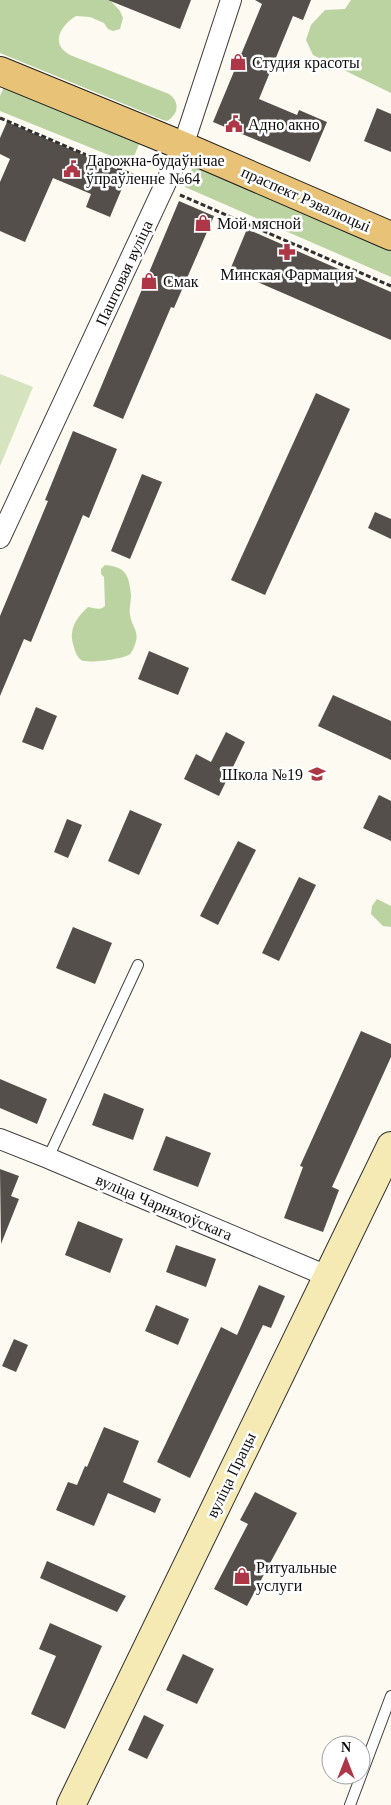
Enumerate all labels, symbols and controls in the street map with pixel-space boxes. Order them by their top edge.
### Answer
shop icon: Студия красоты [228,52,248,72]
place label: Студия красоты [252,54,360,72]
public building icon: Адно акно [224,114,244,134]
place label: Адно акно [248,116,320,134]
place label: Дарожна-будаўнічае ўпраўленне №64 [86,152,225,188]
public building icon: Дарожна-будаўнічае ўпраўленне №64 [62,159,82,179]
street label: праспект Рэвалюцыі [238,163,374,236]
shop icon: Мой мясной [193,213,213,233]
place label: Мой мясной [217,215,302,232]
street label: Паштовая вуліца [92,218,157,329]
pharmacy icon: Минская Фармация [277,242,297,262]
place label: Минская Фармация [220,266,354,284]
shop icon: Смак [139,271,159,291]
place label: Смак [163,273,199,290]
school or university icon: Школа №19 [307,764,327,784]
place label: Школа №19 [222,766,303,783]
street label: вуліца Чарняхоўскага [93,1171,235,1244]
street label: вуліца Працы [203,1430,260,1521]
place label: Ритуальные услуги [256,1559,337,1595]
shop icon: Ритуальные услуги [232,1566,252,1586]
north arrow [321,1735,371,1785]
text: N [341,1740,351,1755]

